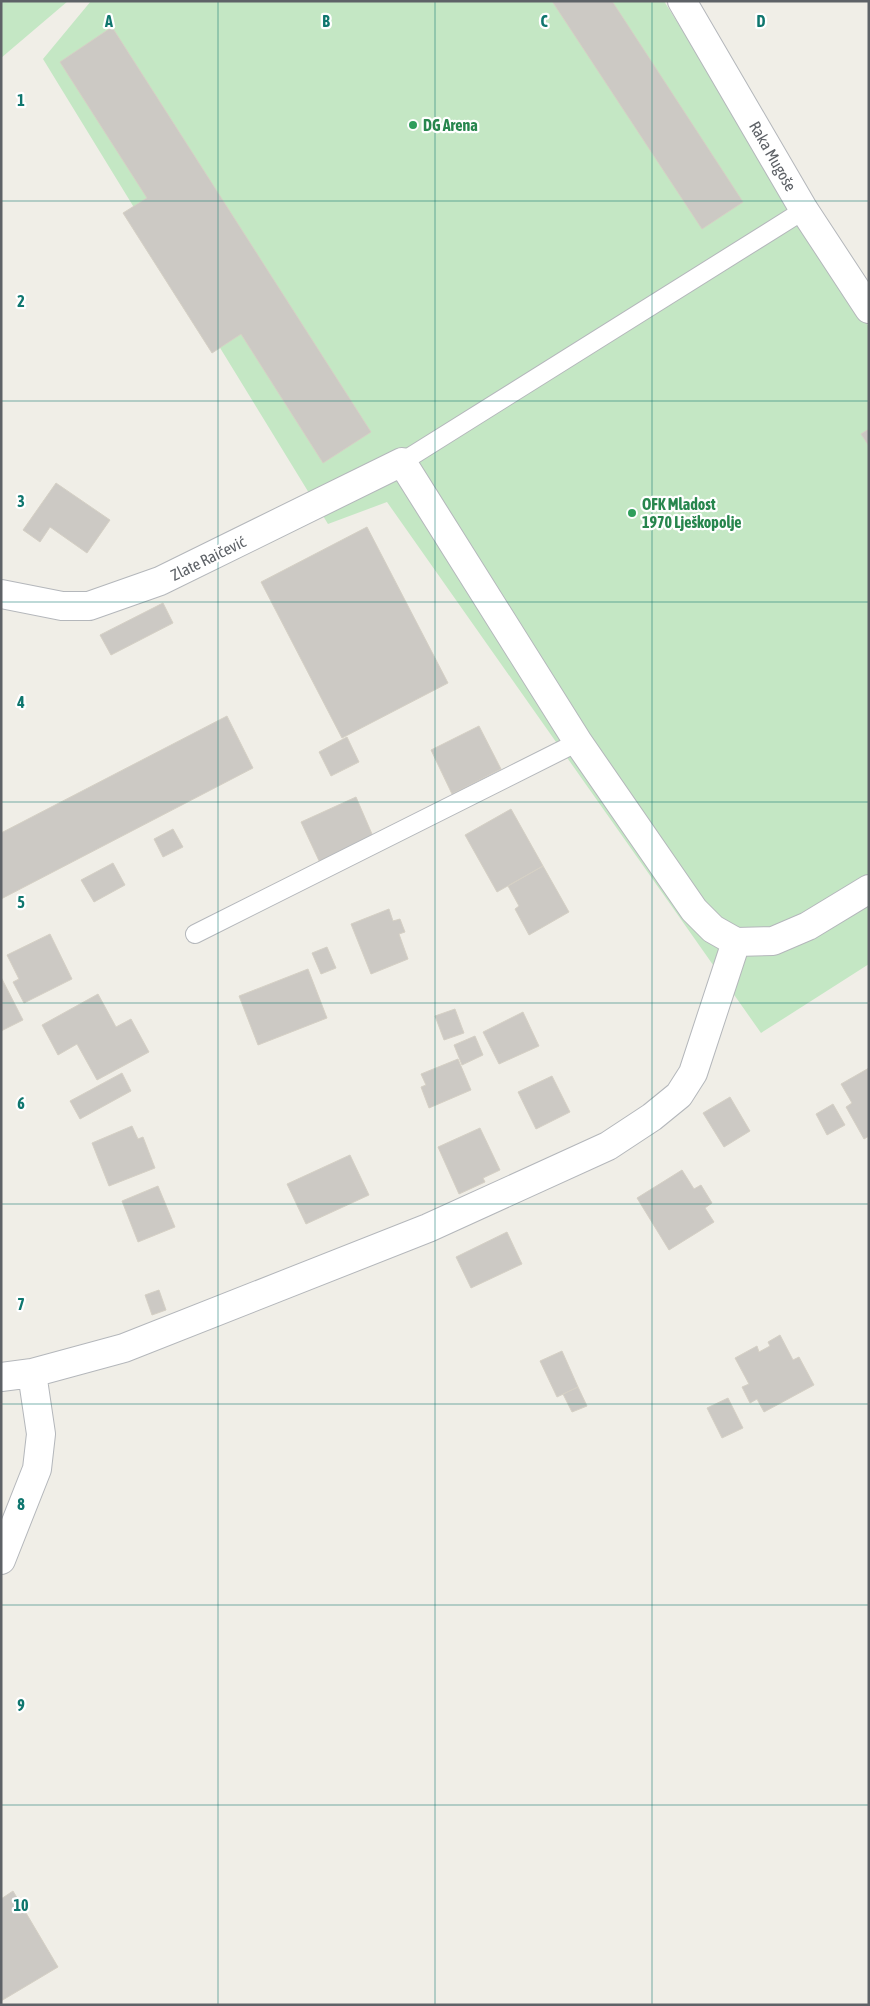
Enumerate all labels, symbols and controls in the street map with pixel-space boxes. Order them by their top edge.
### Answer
text: A [104,12,113,30]
text: B [322,12,330,30]
text: C [540,12,548,30]
text: D [757,12,766,30]
text: 1 [17,91,25,109]
place label: DG Arena [423,116,478,134]
street label: Raka Mugoše [745,118,800,195]
marker: DG Arena [407,119,419,131]
text: 2 [17,292,25,310]
text: 3 [17,492,25,510]
place label: OFK Mladost 1970 Lješkopolje [642,495,742,531]
marker: OFK Mladost 1970 Lješkopolje [626,507,638,519]
street label: Zlate Raičević [168,532,248,584]
text: 4 [16,693,25,711]
text: 5 [17,893,25,911]
text: 6 [17,1094,25,1112]
text: 7 [17,1295,25,1313]
text: 8 [17,1495,25,1513]
text: 9 [17,1696,25,1714]
text: 10 [13,1896,29,1914]

